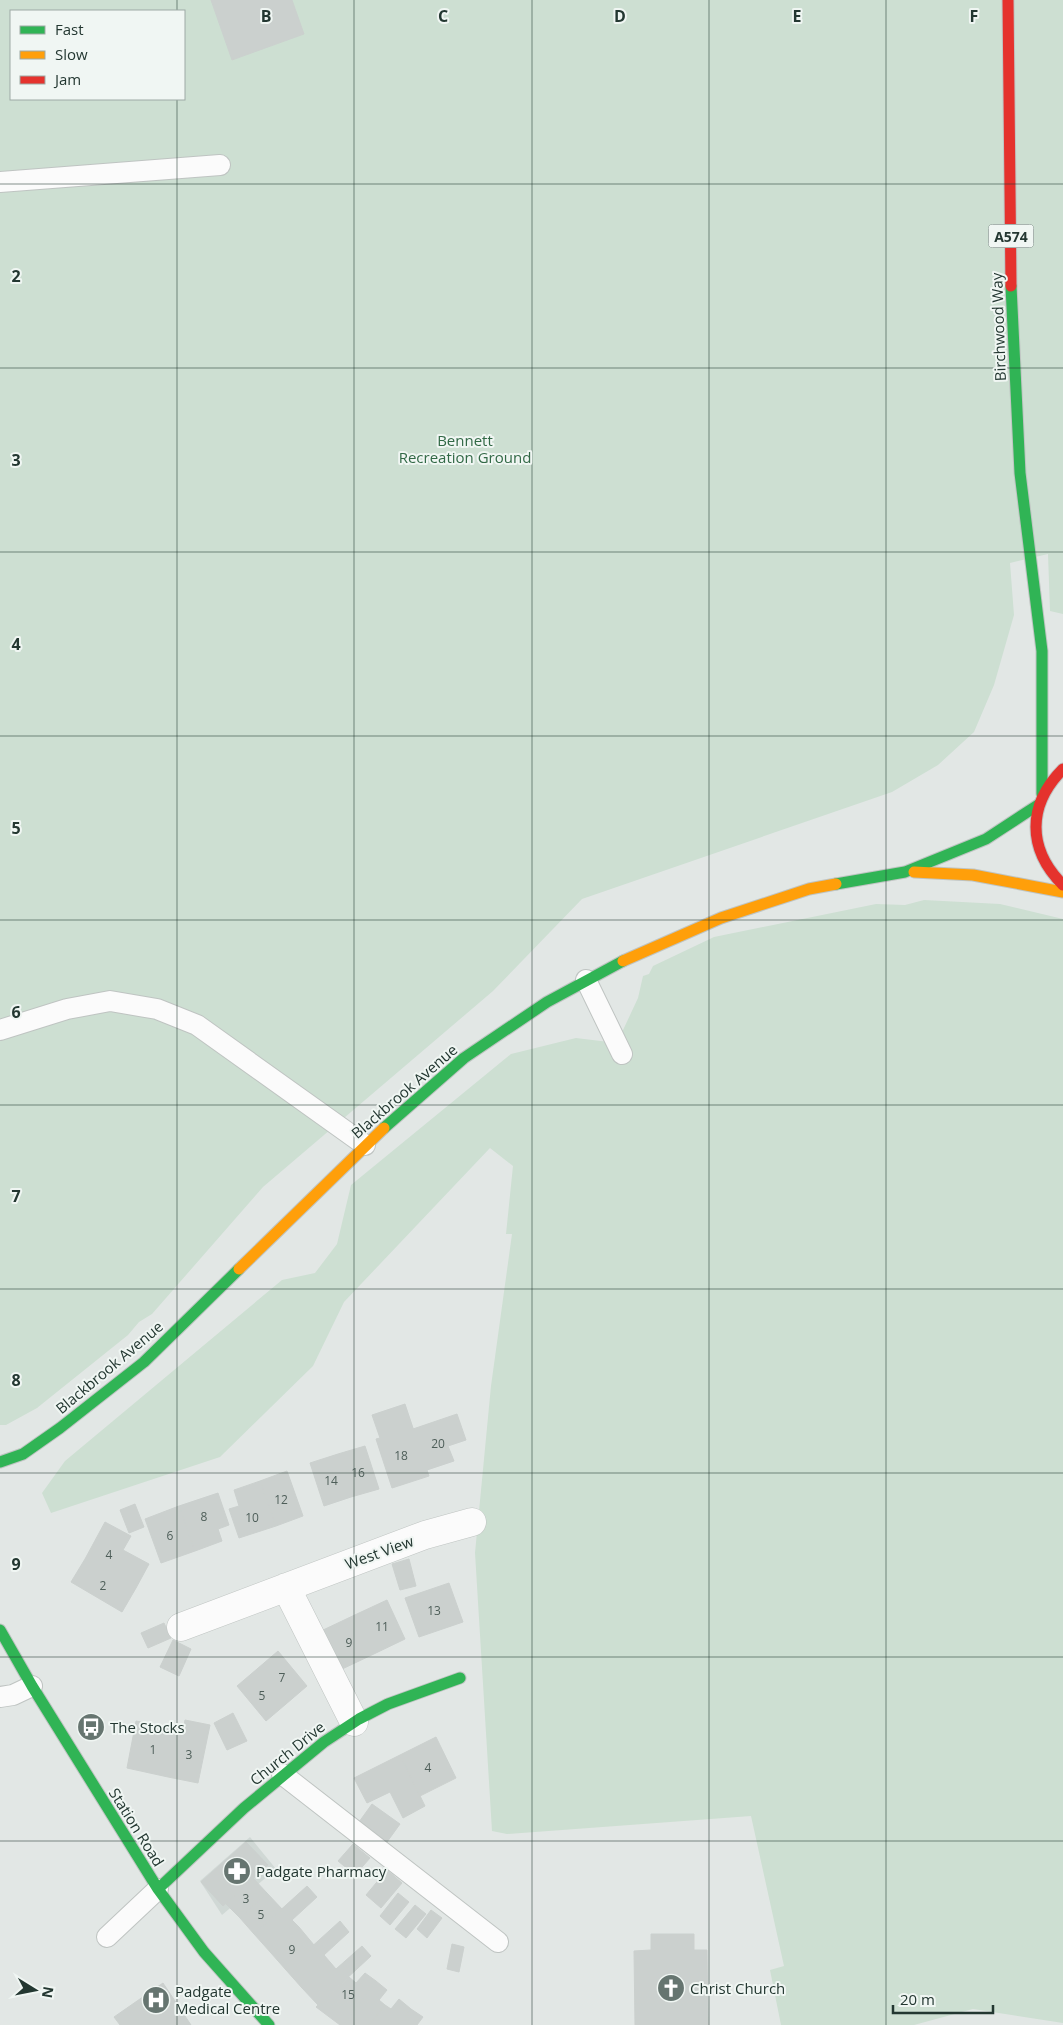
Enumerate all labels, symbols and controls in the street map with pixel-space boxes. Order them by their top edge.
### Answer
text: B [261,5,271,27]
text: C [438,5,448,27]
text: D [614,5,626,27]
text: E [793,5,802,27]
text: F [970,5,978,27]
legend [10,10,185,100]
text: Fast [55,19,84,39]
text: Slow [55,44,88,64]
text: Jam [53,69,81,89]
road number: A574 [988,225,1034,248]
text: 2 [11,265,21,287]
street label: Birchwood Way [986,272,1010,382]
park label: Bennett Recreation Ground [399,430,531,467]
text: 3 [11,449,21,471]
text: 4 [11,633,21,655]
text: 5 [11,817,21,839]
text: 6 [11,1001,21,1023]
street label: Blackbrook Avenue [347,1039,461,1143]
text: 7 [11,1185,21,1207]
street label: Blackbrook Avenue [51,1316,167,1418]
text: 8 [11,1369,21,1391]
house number: 20 [431,1435,445,1452]
house number: 18 [394,1447,408,1464]
house number: 16 [351,1464,365,1481]
house number: 14 [324,1472,338,1489]
house number: 12 [274,1491,288,1508]
house number: 8 [201,1508,208,1525]
house number: 10 [245,1509,259,1526]
house number: 6 [167,1527,174,1544]
street label: West View [342,1530,416,1574]
house number: 4 [106,1546,113,1563]
text: 9 [11,1553,21,1575]
house number: 2 [100,1577,107,1594]
house number: 13 [427,1602,441,1619]
house number: 11 [375,1618,389,1635]
house number: 9 [346,1634,353,1651]
house number: 7 [279,1669,286,1686]
house number: 5 [259,1687,266,1704]
bus stop icon: The Stocks [76,1712,106,1742]
place label: The Stocks [110,1717,185,1737]
street label: Church Drive [245,1717,329,1789]
house number: 1 [150,1741,156,1758]
house number: 3 [186,1746,193,1763]
house number: 4 [425,1759,432,1776]
street label: Station Road [105,1784,169,1870]
pharmacy icon: Padgate Pharmacy [222,1856,252,1886]
place label: Padgate Pharmacy [256,1861,387,1881]
house number: 3 [243,1890,250,1907]
house number: 5 [258,1906,265,1923]
house number: 9 [289,1941,296,1958]
north arrow [10,1965,60,2015]
church icon: Christ Church [656,1973,686,2003]
place label: Christ Church [690,1978,785,1998]
place label: Padgate Medical Centre [175,1981,280,2018]
scale bar [893,1982,993,2014]
text: N [38,1985,59,2000]
hospital icon: Padgate Medical Centre [141,1985,171,2015]
house number: 15 [341,1986,355,2003]
text: 20 m [900,1989,935,2009]

